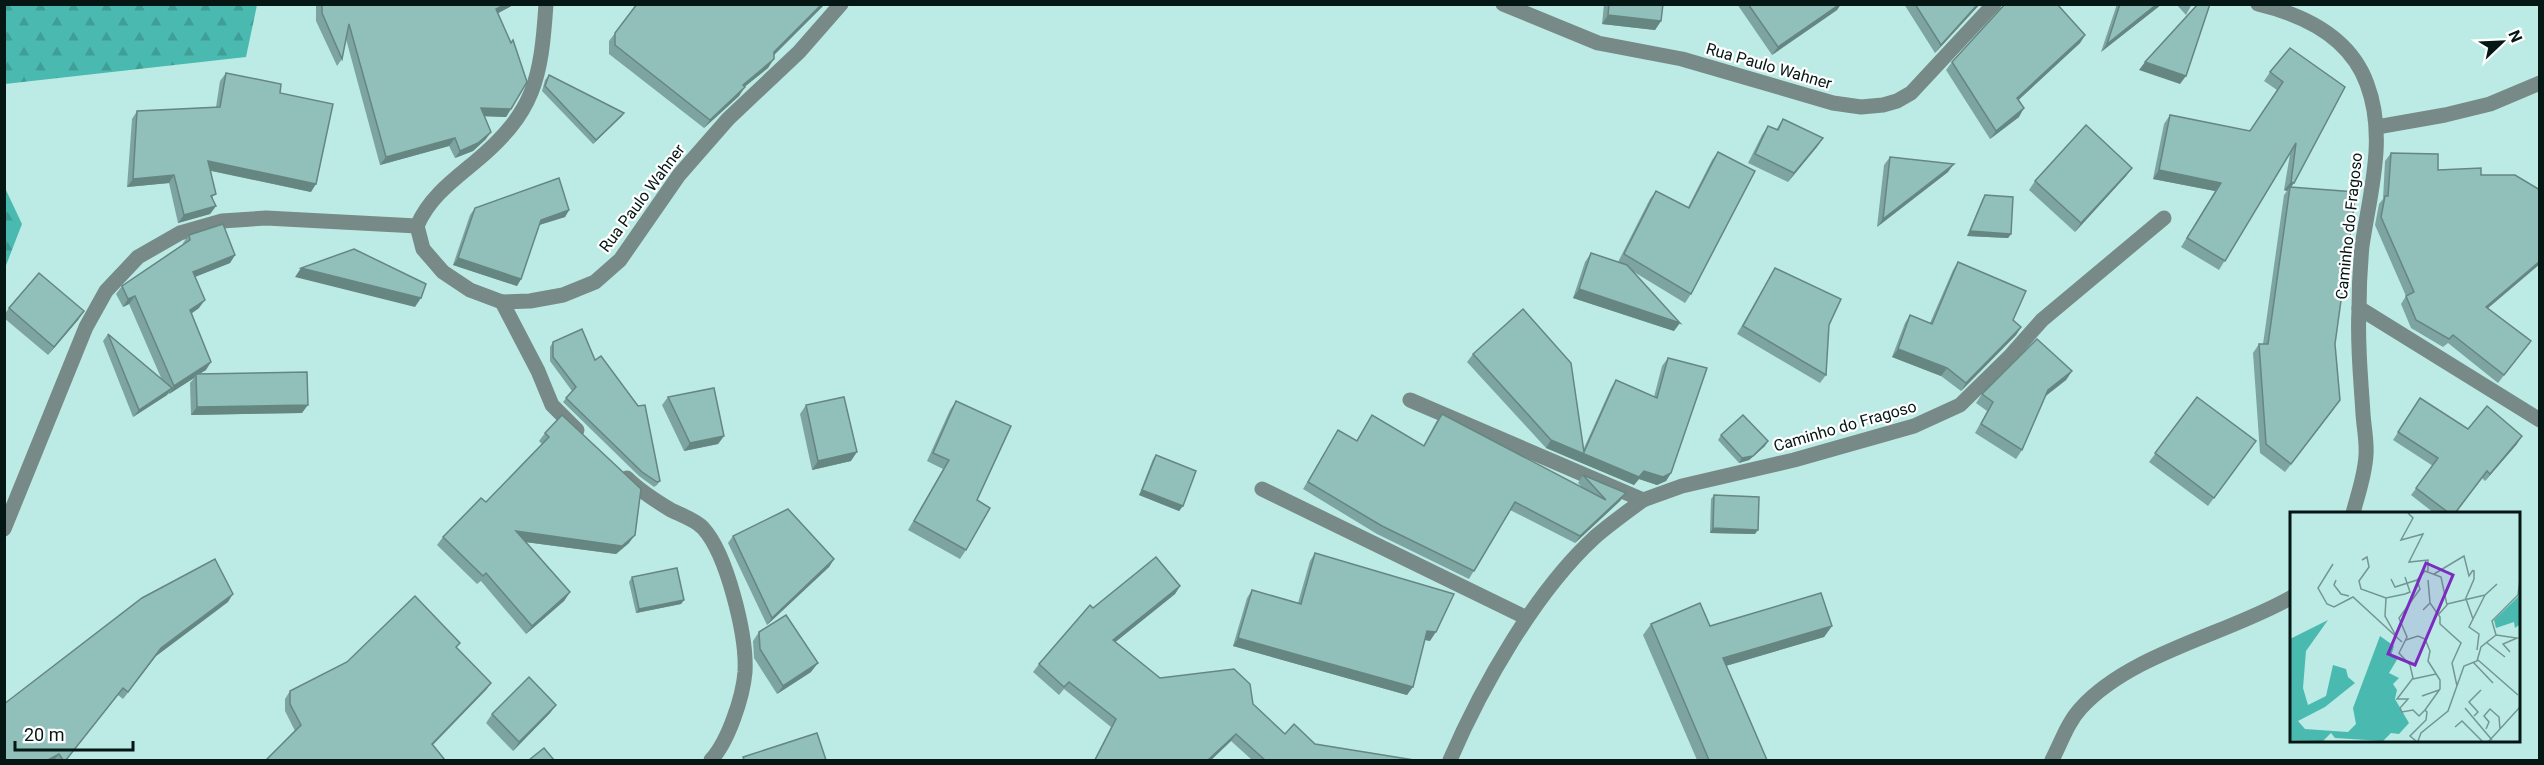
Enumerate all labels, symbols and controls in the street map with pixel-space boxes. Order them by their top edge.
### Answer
north arrow [2472,12,2532,72]
text: N [2504,27,2526,45]
street label: Rua Paulo Wahner [1704,39,1835,93]
street label: Rua Paulo Wahner [595,140,689,256]
street label: Caminho do Fragoso [2332,151,2366,301]
street label: Caminho do Fragoso [1771,396,1919,456]
inset map [2290,512,2520,741]
scale bar [15,714,134,752]
text: 20 m [24,724,64,745]

